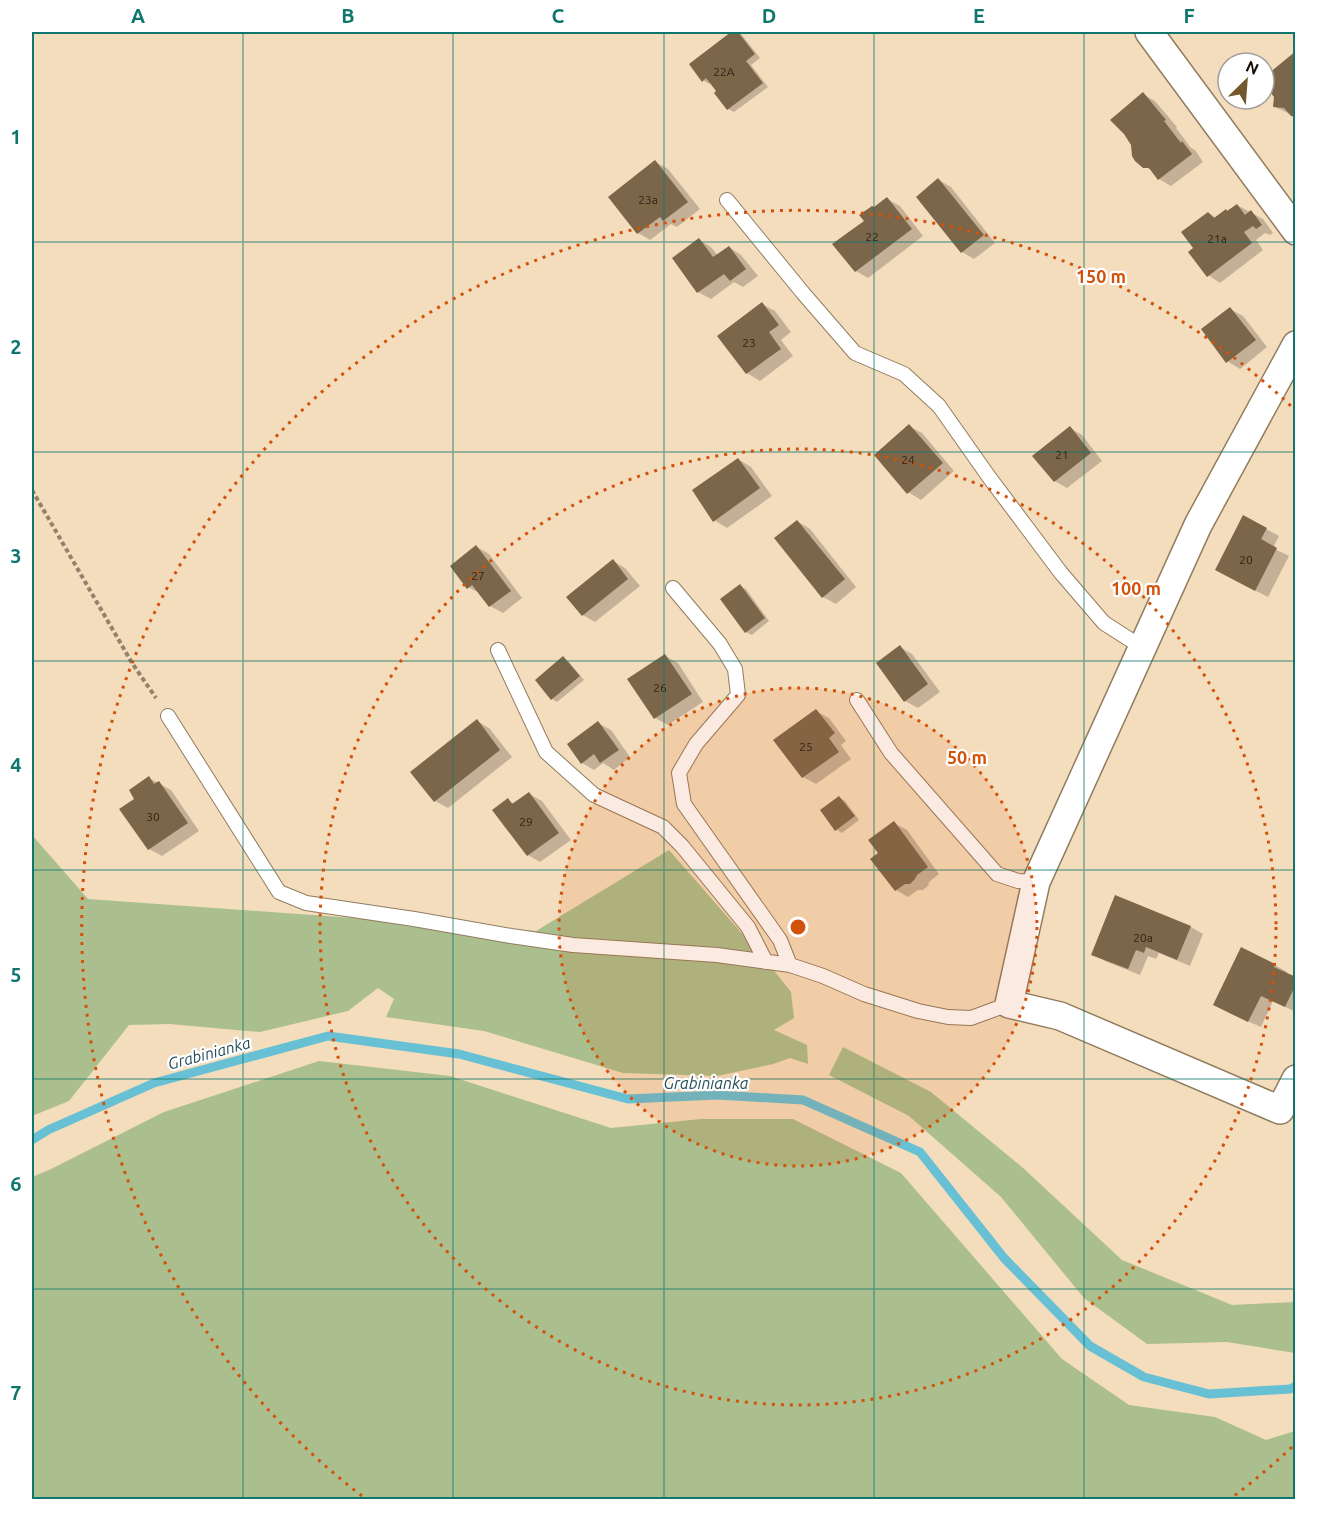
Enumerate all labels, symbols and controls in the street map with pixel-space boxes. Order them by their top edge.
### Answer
text: A [131,4,145,27]
text: B [341,4,355,27]
text: C [552,4,565,27]
text: D [762,4,776,27]
text: E [973,4,985,27]
text: F [1183,4,1195,27]
north arrow [1216,51,1276,111]
text: N [1243,57,1262,78]
house number: 22A [713,65,735,78]
text: 1 [10,125,22,148]
house number: 23a [638,193,658,206]
house number: 22 [865,230,879,243]
house number: 21a [1207,232,1227,245]
text: 150 m [1076,266,1126,286]
text: 2 [10,335,22,358]
house number: 23 [742,336,756,349]
house number: 21 [1055,448,1069,461]
house number: 24 [901,453,915,466]
text: 3 [10,544,22,567]
house number: 20 [1239,553,1253,566]
house number: 27 [471,569,485,582]
text: 100 m [1111,578,1161,598]
house number: 26 [653,681,667,694]
house number: 25 [799,740,813,753]
text: 50 m [947,747,987,767]
text: 4 [10,753,22,776]
house number: 30 [146,810,160,823]
house number: 29 [519,815,533,828]
centre of rings [788,917,808,937]
house number: 20a [1133,931,1153,944]
text: 5 [10,963,22,986]
water label: Grabinianka [166,1033,253,1073]
water label: Grabinianka [664,1074,749,1092]
text: 6 [10,1172,22,1195]
text: 7 [10,1381,22,1404]

